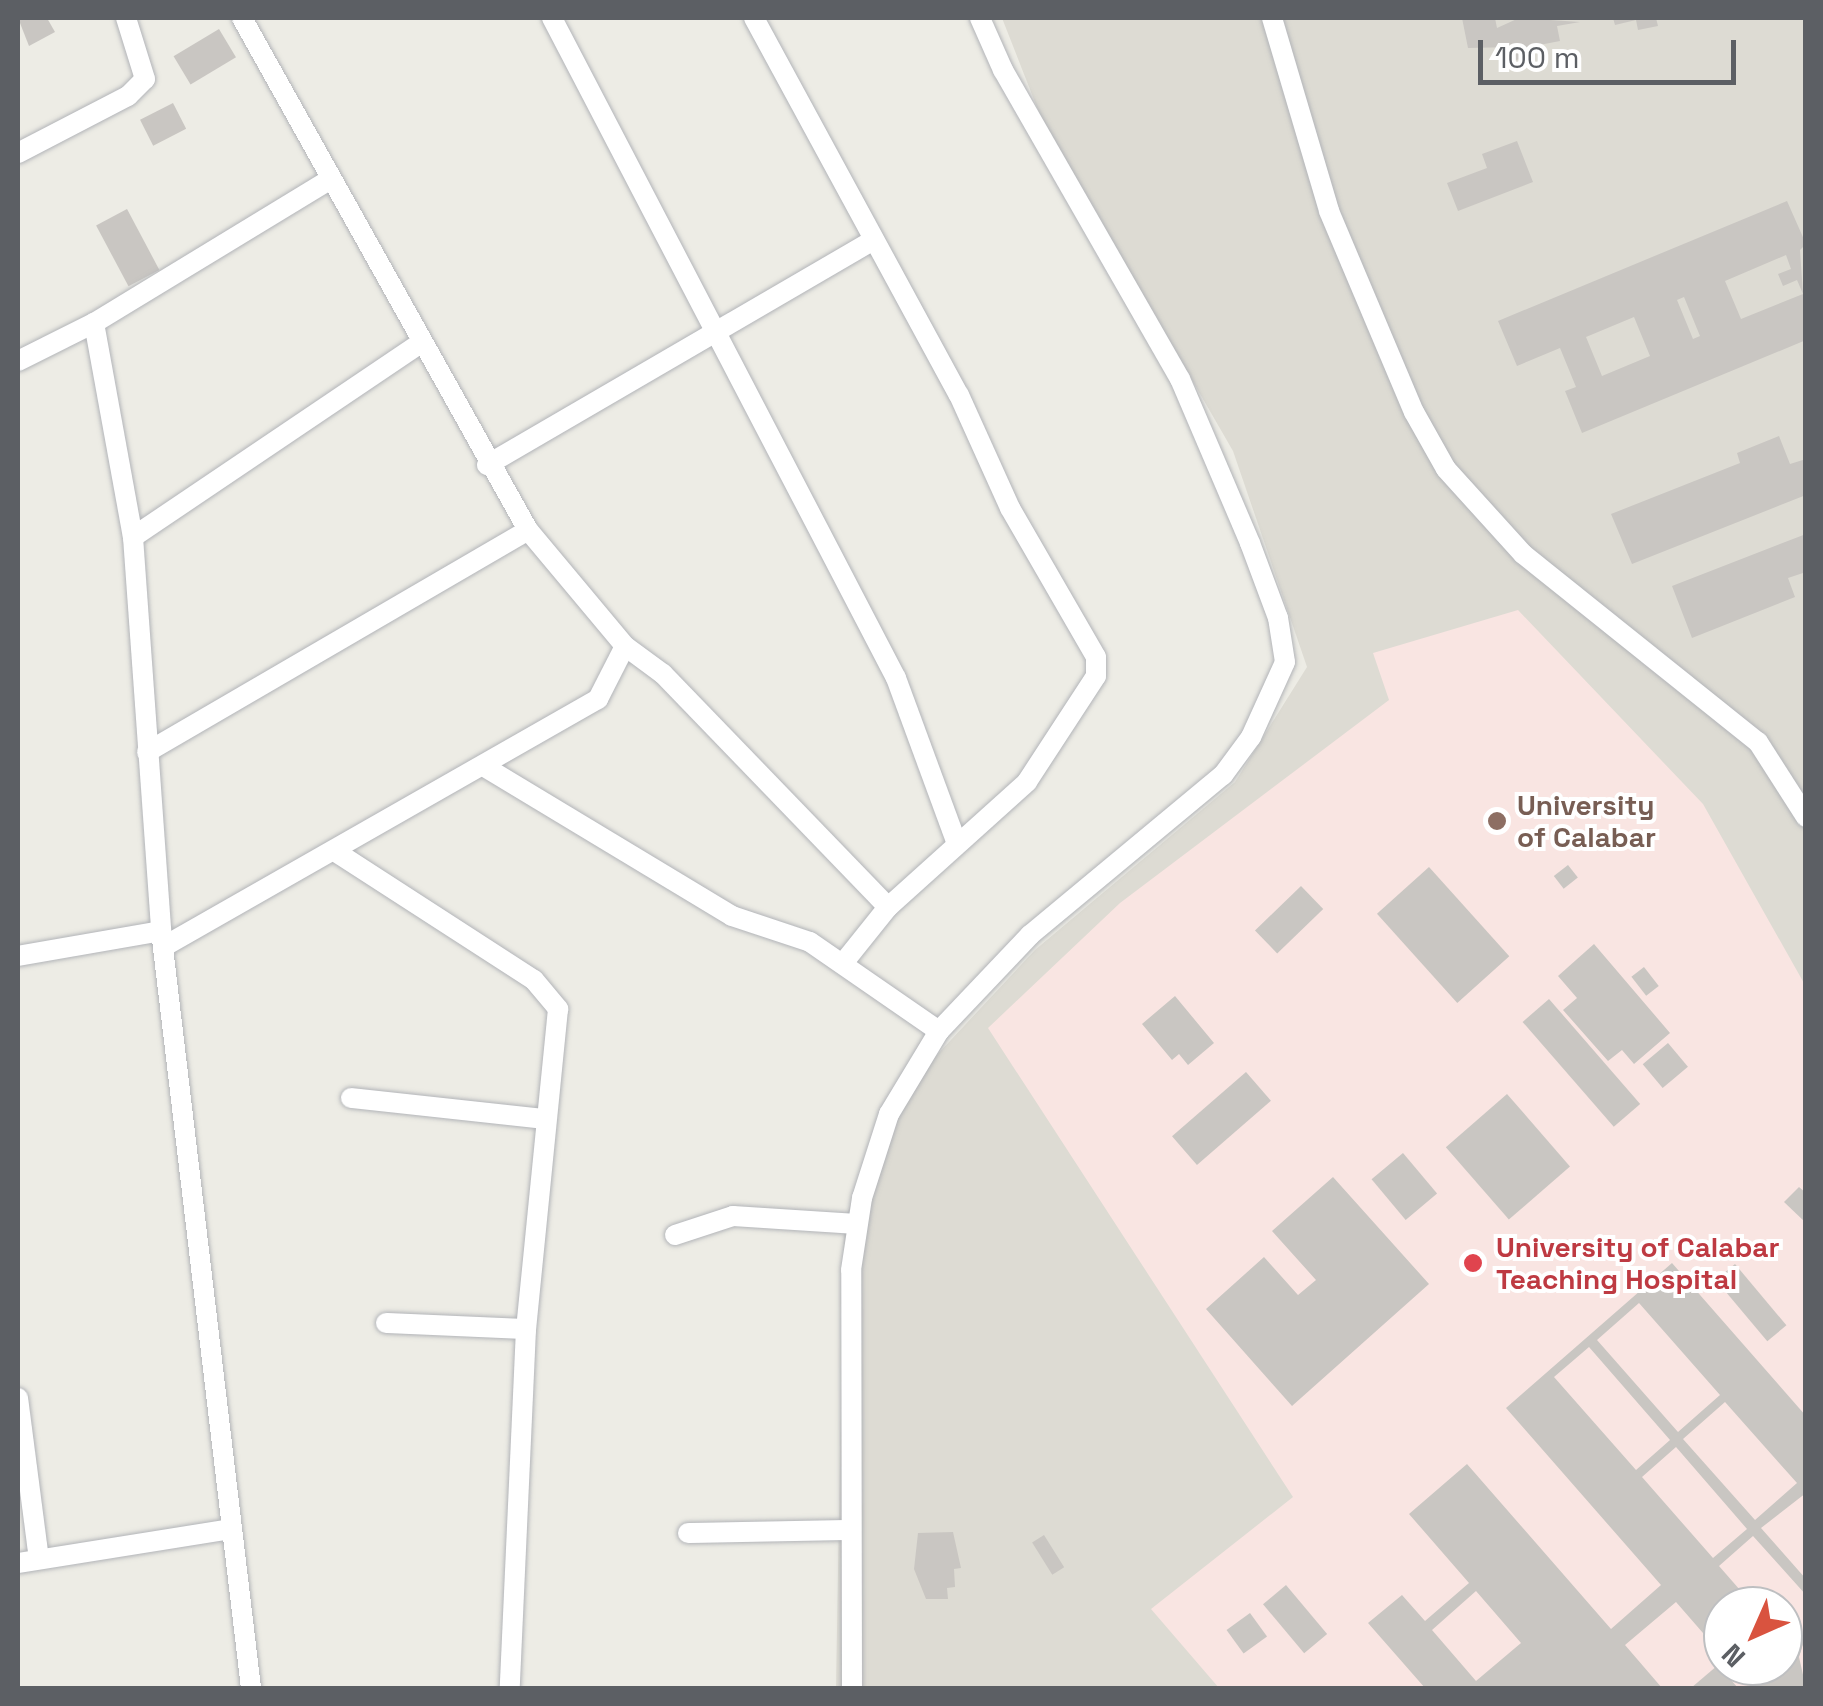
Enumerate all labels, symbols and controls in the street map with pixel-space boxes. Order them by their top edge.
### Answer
scale bar [1483,20,1740,82]
text: 100 m [1495,38,1580,77]
place label: University of Calabar [1517,788,1656,854]
marker: University of Calabar [1486,810,1508,832]
place label: University of Calabar Teaching Hospital [1496,1230,1780,1296]
marker: University of Calabar Teaching Hospital [1460,1250,1486,1276]
north arrow [1703,1586,1803,1686]
text: N [1714,1636,1753,1675]

